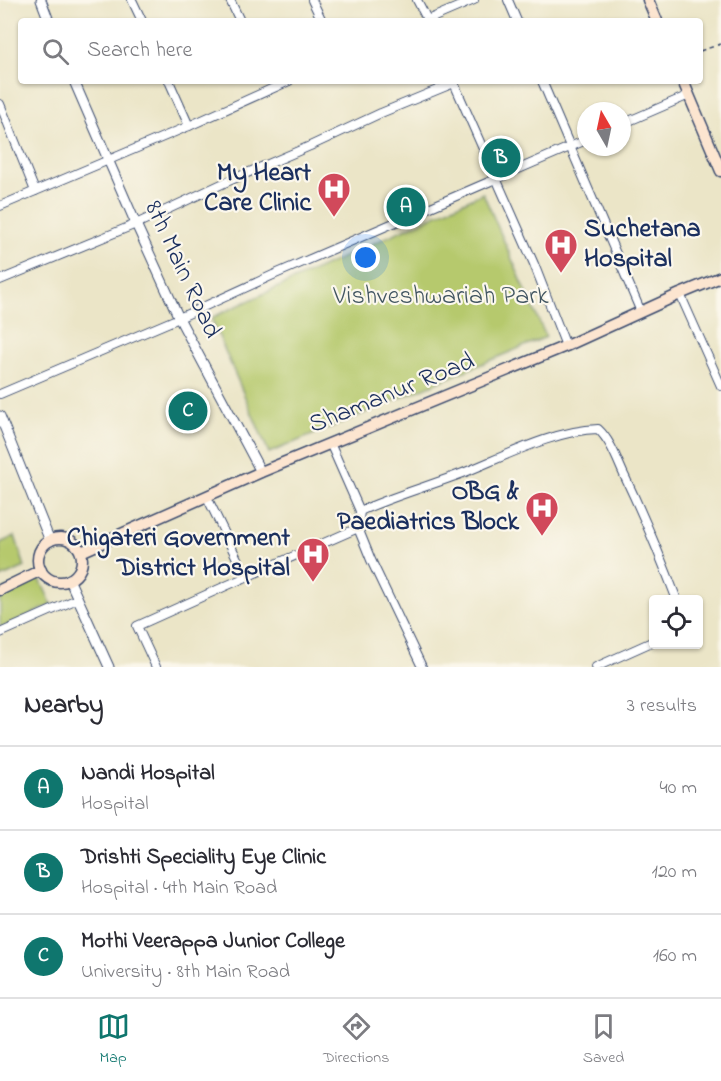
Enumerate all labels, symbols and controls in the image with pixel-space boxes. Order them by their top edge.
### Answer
search box [18,18,703,84]
icon: search [39,35,72,68]
text: Search here [87,35,192,67]
north arrow [577,102,631,156]
pin: B [482,136,520,180]
place label: My Heart Care Clinic [204,155,312,223]
hospital icon: My Heart Care Clinic [316,171,352,218]
pin: A [386,184,426,230]
street label: 8th Main Road [134,195,231,345]
place label: Suchetana Hospital [584,211,701,279]
hospital icon: Suchetana Hospital [543,227,579,274]
your location [351,243,380,272]
park label: Vishveshwariah Park [332,278,549,316]
street label: Shamanur Road [303,343,481,445]
pin: C [168,388,207,434]
place label: OBG & Paediatrics Block [337,474,520,542]
hospital icon: OBG & Paediatrics Block [524,490,560,537]
place label: Chigateri Government District Hospital [67,520,290,588]
hospital icon: Chigateri Government District Hospital [295,536,331,583]
map controls [649,595,703,649]
button: locate [649,595,703,649]
text: Nearby [24,687,103,725]
text: 3 results [627,692,697,721]
text: Nandi Hospital [81,758,215,790]
text: A [37,774,50,803]
text: 40 m [660,774,697,803]
text: Hospital [81,790,149,819]
text: Drishti Speciality Eye Clinic [81,842,326,874]
text: B [37,858,50,887]
text: 120 m [652,858,697,887]
text: Hospital · 4th Main Road [81,874,277,903]
text: Mothi Veerappa Junior College [81,926,345,958]
text: C [38,942,49,971]
text: 160 m [653,942,697,971]
text: University · 8th Main Road [81,958,290,987]
tab: Map [97,1010,130,1070]
tab: Directions [323,1010,389,1070]
tab: Saved [583,1010,624,1070]

